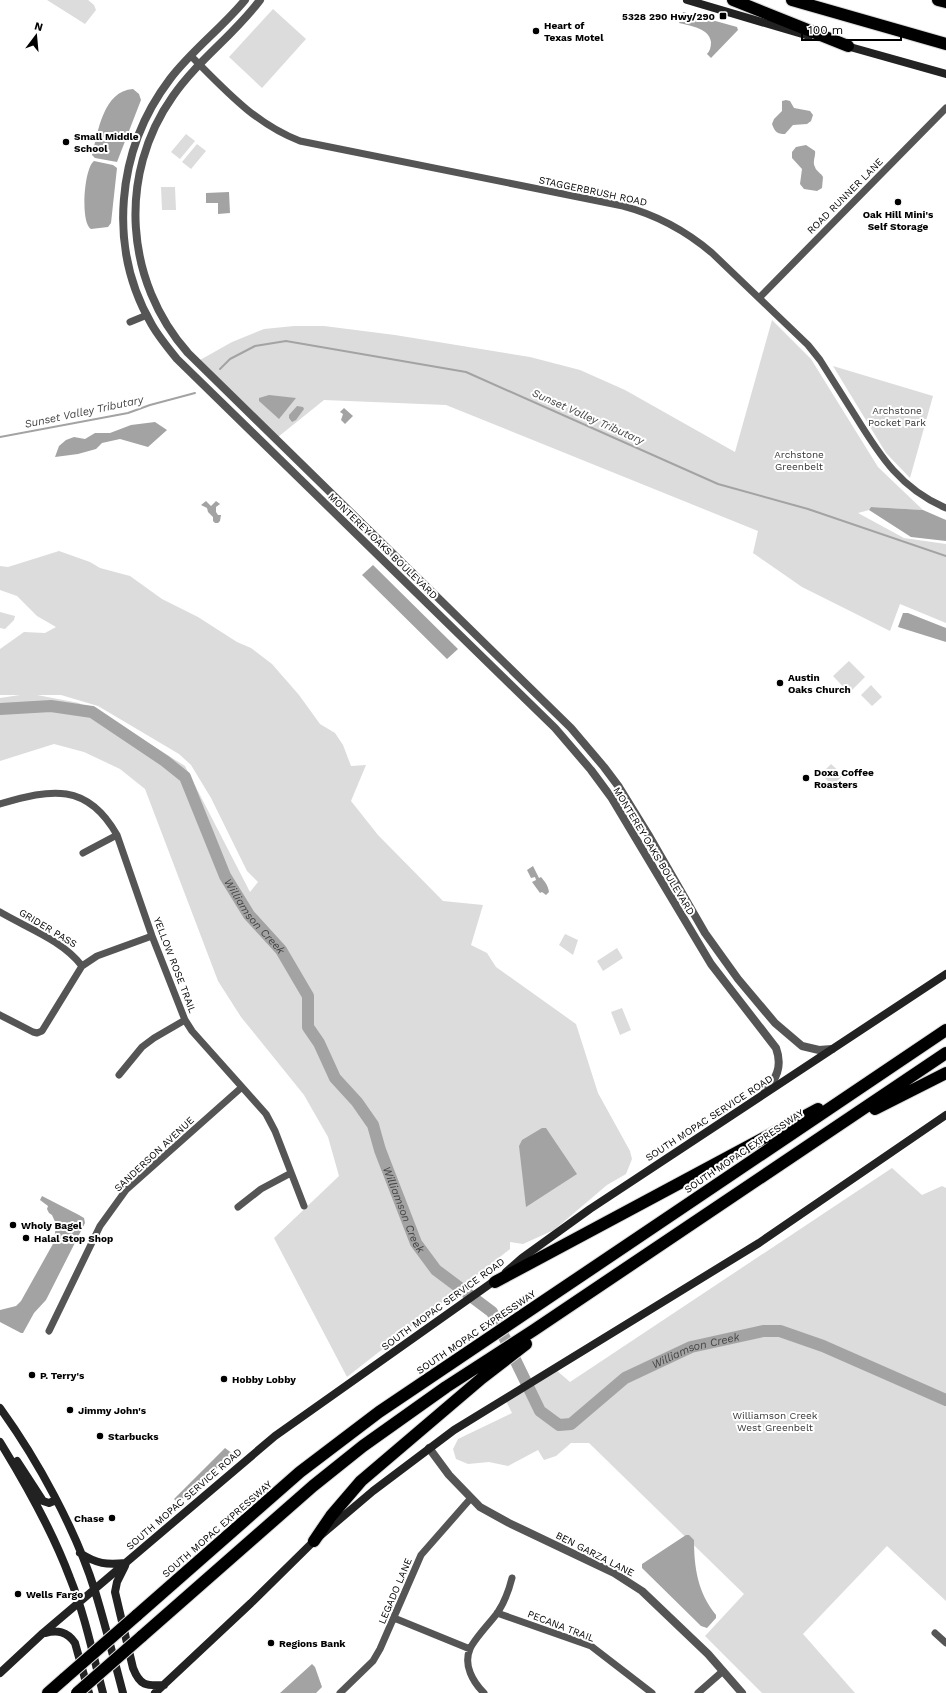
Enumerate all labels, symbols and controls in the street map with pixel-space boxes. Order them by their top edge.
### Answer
place label: 5328 290 Hwy/290 [622,11,715,22]
marker: 5328 290 Hwy/290 [718,11,728,21]
north arrow [16,16,56,56]
scale bar [802,16,901,42]
text: N [33,19,44,34]
place label: Heart of Texas Motel [544,20,604,43]
text: 100 m [808,23,843,37]
marker: Heart of Texas Motel [531,26,541,36]
place label: Small Middle School [74,131,139,154]
marker: Small Middle School [61,137,71,147]
street label: ROAD RUNNER LANE [805,156,885,236]
street label: STAGGERBRUSH ROAD [538,174,648,208]
marker: Oak Hill Mini's Self Storage [893,197,903,207]
place label: Oak Hill Mini's Self Storage [863,209,934,232]
water label: Sunset Valley Tributary [530,386,647,448]
water label: Sunset Valley Tributary [23,393,146,431]
park label: Archstone Pocket Park [868,405,926,428]
park label: Archstone Greenbelt [774,449,824,472]
street label: MONTEREY OAKS BOULEVARD [326,491,440,601]
place label: Austin Oaks Church [788,672,851,695]
marker: Austin Oaks Church [775,678,785,688]
place label: Doxa Coffee Roasters [814,767,874,790]
marker: Doxa Coffee Roasters [801,773,811,783]
street label: MONTEREY OAKS BOULEVARD [611,785,697,917]
water label: Williamson Creek [222,876,289,957]
street label: GRIDER PASS [17,906,79,950]
street label: YELLOW ROSE TRAIL [152,915,198,1015]
street label: SOUTH MOPAC SERVICE ROAD [643,1073,775,1163]
street label: SOUTH MOPAC EXPRESSWAY [682,1107,806,1195]
street label: SANDERSON AVENUE [112,1114,196,1194]
water label: Williamson Creek [380,1165,428,1256]
marker: Wholy Bagel [8,1220,18,1230]
place label: Wholy Bagel [21,1220,83,1231]
marker: Halal Stop Shop [21,1233,31,1243]
place label: Halal Stop Shop [34,1233,113,1244]
street label: SOUTH MOPAC SERVICE ROAD [379,1256,507,1352]
street label: SOUTH MOPAC EXPRESSWAY [414,1288,538,1376]
water label: Williamson Creek [650,1330,742,1371]
marker: P. Terry's [27,1370,37,1380]
place label: P. Terry's [40,1370,85,1381]
marker: Hobby Lobby [219,1374,229,1384]
place label: Hobby Lobby [232,1374,296,1385]
marker: Jimmy John's [65,1405,75,1415]
place label: Jimmy John's [78,1405,147,1416]
park label: Williamson Creek West Greenbelt [732,1410,818,1433]
marker: Starbucks [95,1431,105,1441]
place label: Starbucks [108,1431,159,1442]
street label: SOUTH MOPAC SERVICE ROAD [124,1446,244,1552]
street label: SOUTH MOPAC EXPRESSWAY [160,1478,274,1579]
place label: Chase [74,1513,104,1524]
marker: Chase [107,1513,117,1523]
street label: BEN GARZA LANE [554,1529,636,1579]
street label: LEGADO LANE [376,1556,414,1626]
marker: Wells Fargo [13,1589,23,1599]
place label: Wells Fargo [26,1589,83,1600]
street label: PECANA TRAIL [526,1608,596,1644]
marker: Regions Bank [266,1638,276,1648]
place label: Regions Bank [279,1638,346,1649]

